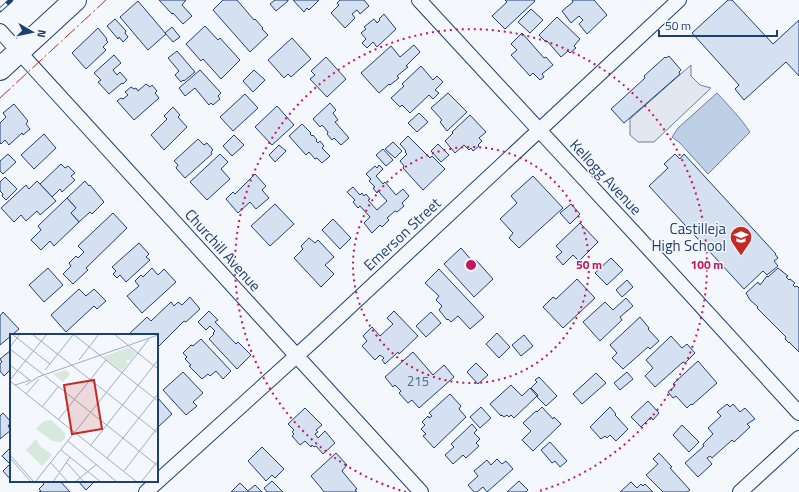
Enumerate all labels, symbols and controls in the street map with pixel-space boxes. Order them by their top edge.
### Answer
north arrow [12,12,52,52]
scale bar [659,12,777,38]
text: 50 m [665,16,691,35]
text: N [33,29,50,39]
street label: Kellogg Avenue [565,134,647,220]
street label: Emerson Street [358,191,446,276]
street label: Churchill Avenue [180,204,266,296]
place label: Castilleja High School [651,217,726,257]
school or university icon: Castilleja High School [728,224,754,257]
text: 50 m [576,255,602,274]
text: 100 m [691,255,723,274]
centre of rings [464,258,478,272]
inset map [10,334,158,482]
house number: 215 [407,371,429,391]

